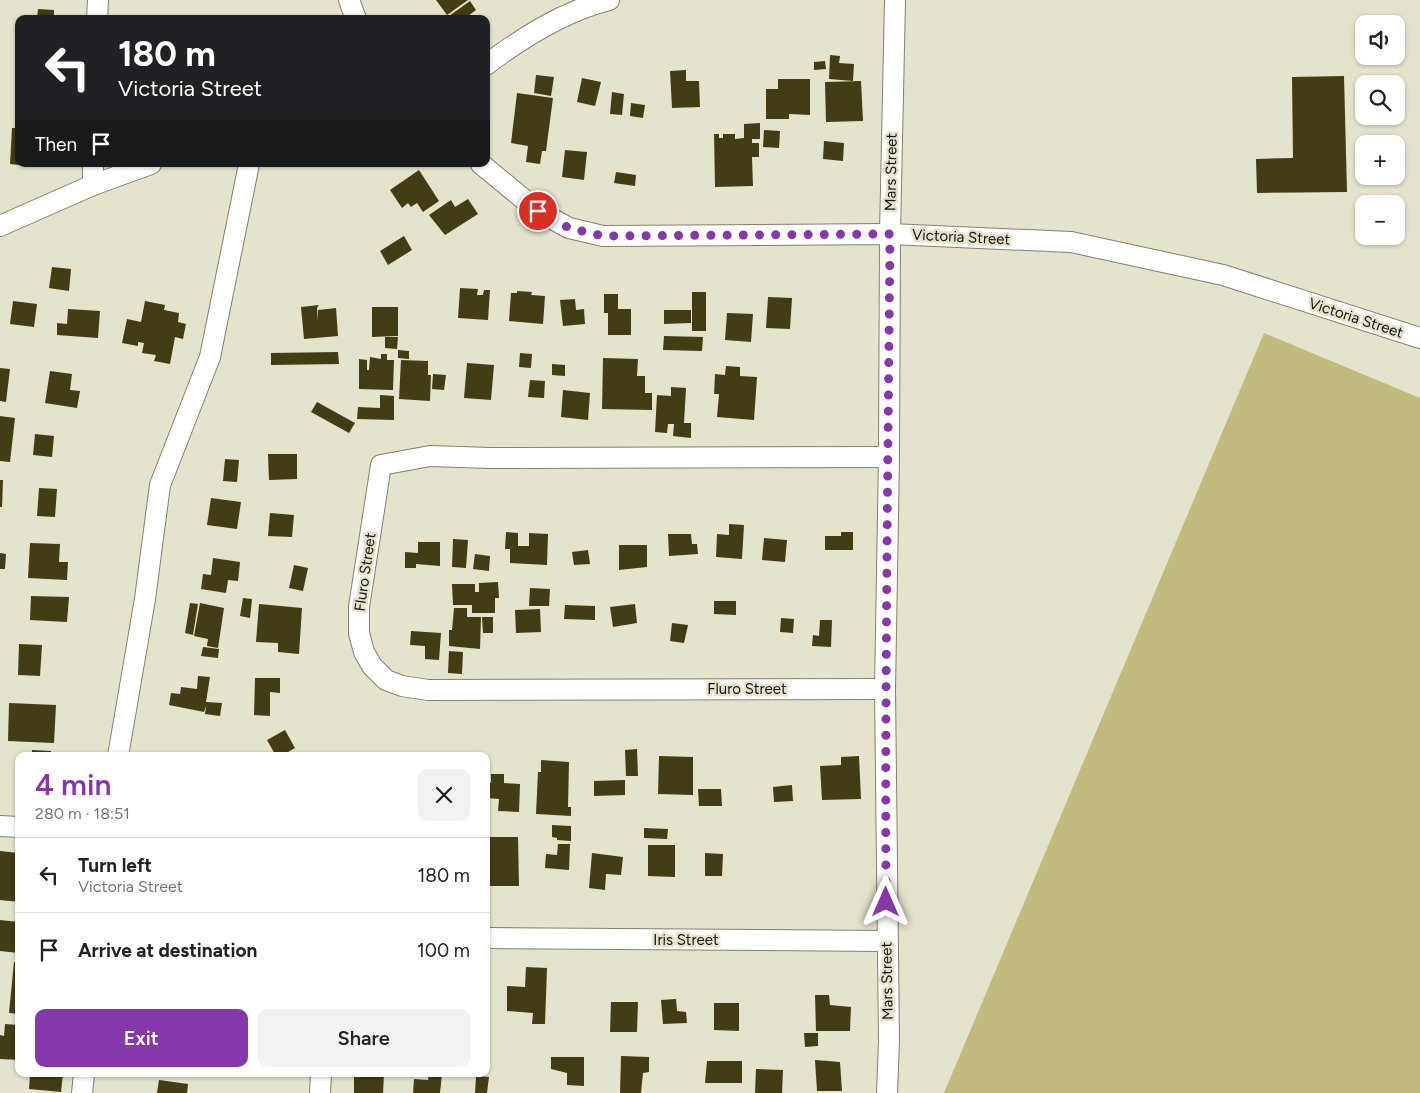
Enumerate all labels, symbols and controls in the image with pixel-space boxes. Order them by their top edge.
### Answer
map controls [1355,15,1405,245]
button: sound [1355,15,1405,65]
text: 180 m [118,33,216,75]
icon: left [35,35,100,100]
text: Victoria Street [118,75,262,102]
button: search [1355,75,1405,125]
icon: arrive [87,130,115,158]
street label: Mars Street [881,132,901,211]
text: Then [35,133,77,156]
button: + [1355,135,1405,185]
pin [517,190,559,232]
button: − [1355,195,1405,245]
icon: arrive [524,197,552,225]
street label: Victoria Street [911,225,1011,249]
street label: Victoria Street [1307,294,1406,342]
street label: Fluro Street [351,531,379,613]
street label: Fluro Street [707,680,787,698]
text: 4 min [35,766,111,803]
button: close [418,769,470,821]
text: 280 m · 18:51 [35,804,130,823]
text: Turn left [78,854,152,877]
icon: left [35,861,63,889]
text: 180 m [417,864,470,887]
position arrow [859,875,911,927]
text: Victoria Street [78,877,183,896]
street label: Iris Street [653,931,719,949]
icon: arrive [35,936,63,964]
text: Arrive at destination [78,939,257,962]
text: 100 m [417,939,470,962]
street label: Mars Street [877,941,897,1020]
button: Exit [35,1009,248,1067]
button: Share [258,1009,470,1067]

